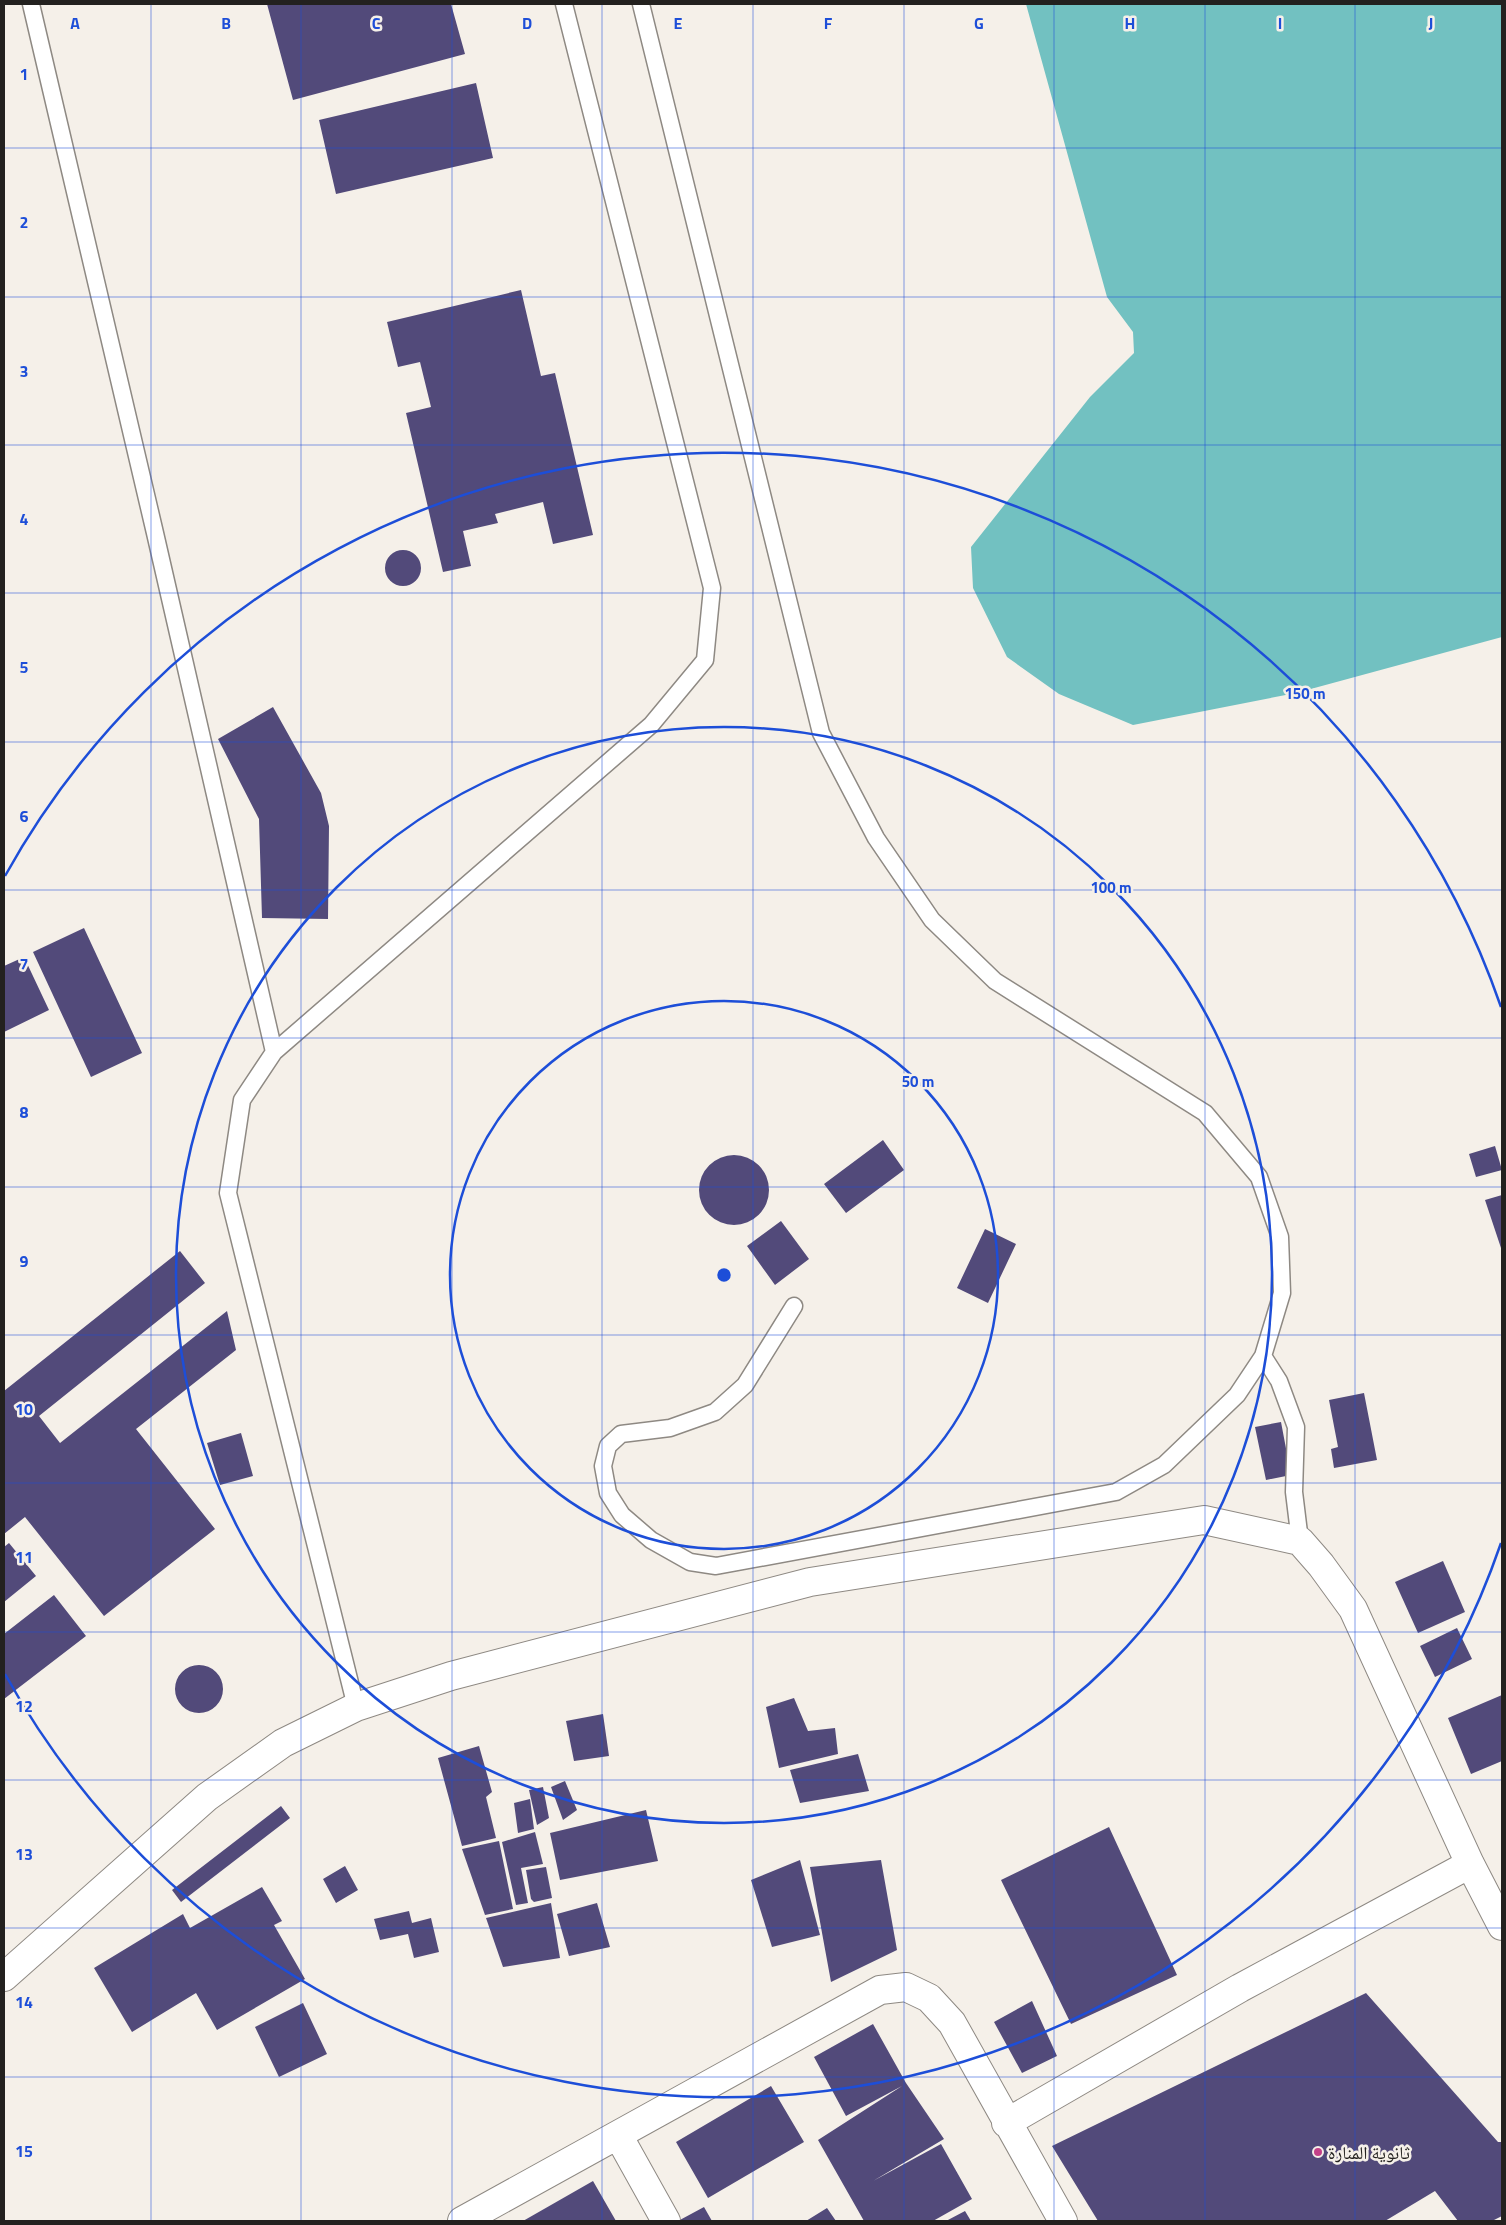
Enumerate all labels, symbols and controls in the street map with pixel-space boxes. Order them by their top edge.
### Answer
text: A [70,11,80,35]
text: B [221,11,231,35]
text: C [372,11,381,35]
text: D [522,11,532,35]
text: E [674,11,683,35]
text: F [824,11,833,35]
text: G [974,11,984,35]
text: H [1125,11,1135,35]
text: I [1278,11,1282,35]
text: J [1429,11,1433,35]
text: 1 [20,62,28,86]
text: 2 [20,210,28,234]
text: 3 [20,359,28,383]
text: 4 [20,507,29,531]
text: 5 [20,655,29,679]
text: 150 m [1284,682,1326,705]
text: 6 [20,804,29,828]
text: 100 m [1090,876,1132,899]
text: 7 [20,952,28,976]
text: 50 m [902,1070,934,1093]
text: 8 [20,1100,29,1124]
text: 9 [20,1249,29,1273]
centre of rings [715,1266,733,1284]
text: 10 [15,1397,33,1421]
text: 11 [15,1545,33,1569]
text: 12 [15,1694,33,1718]
text: 13 [15,1842,33,1866]
text: 14 [15,1990,33,2014]
text: 15 [15,2139,33,2163]
place label: ثانوية المنارة [1328,2139,1410,2166]
marker: ثانوية المنارة [1312,2146,1324,2158]

